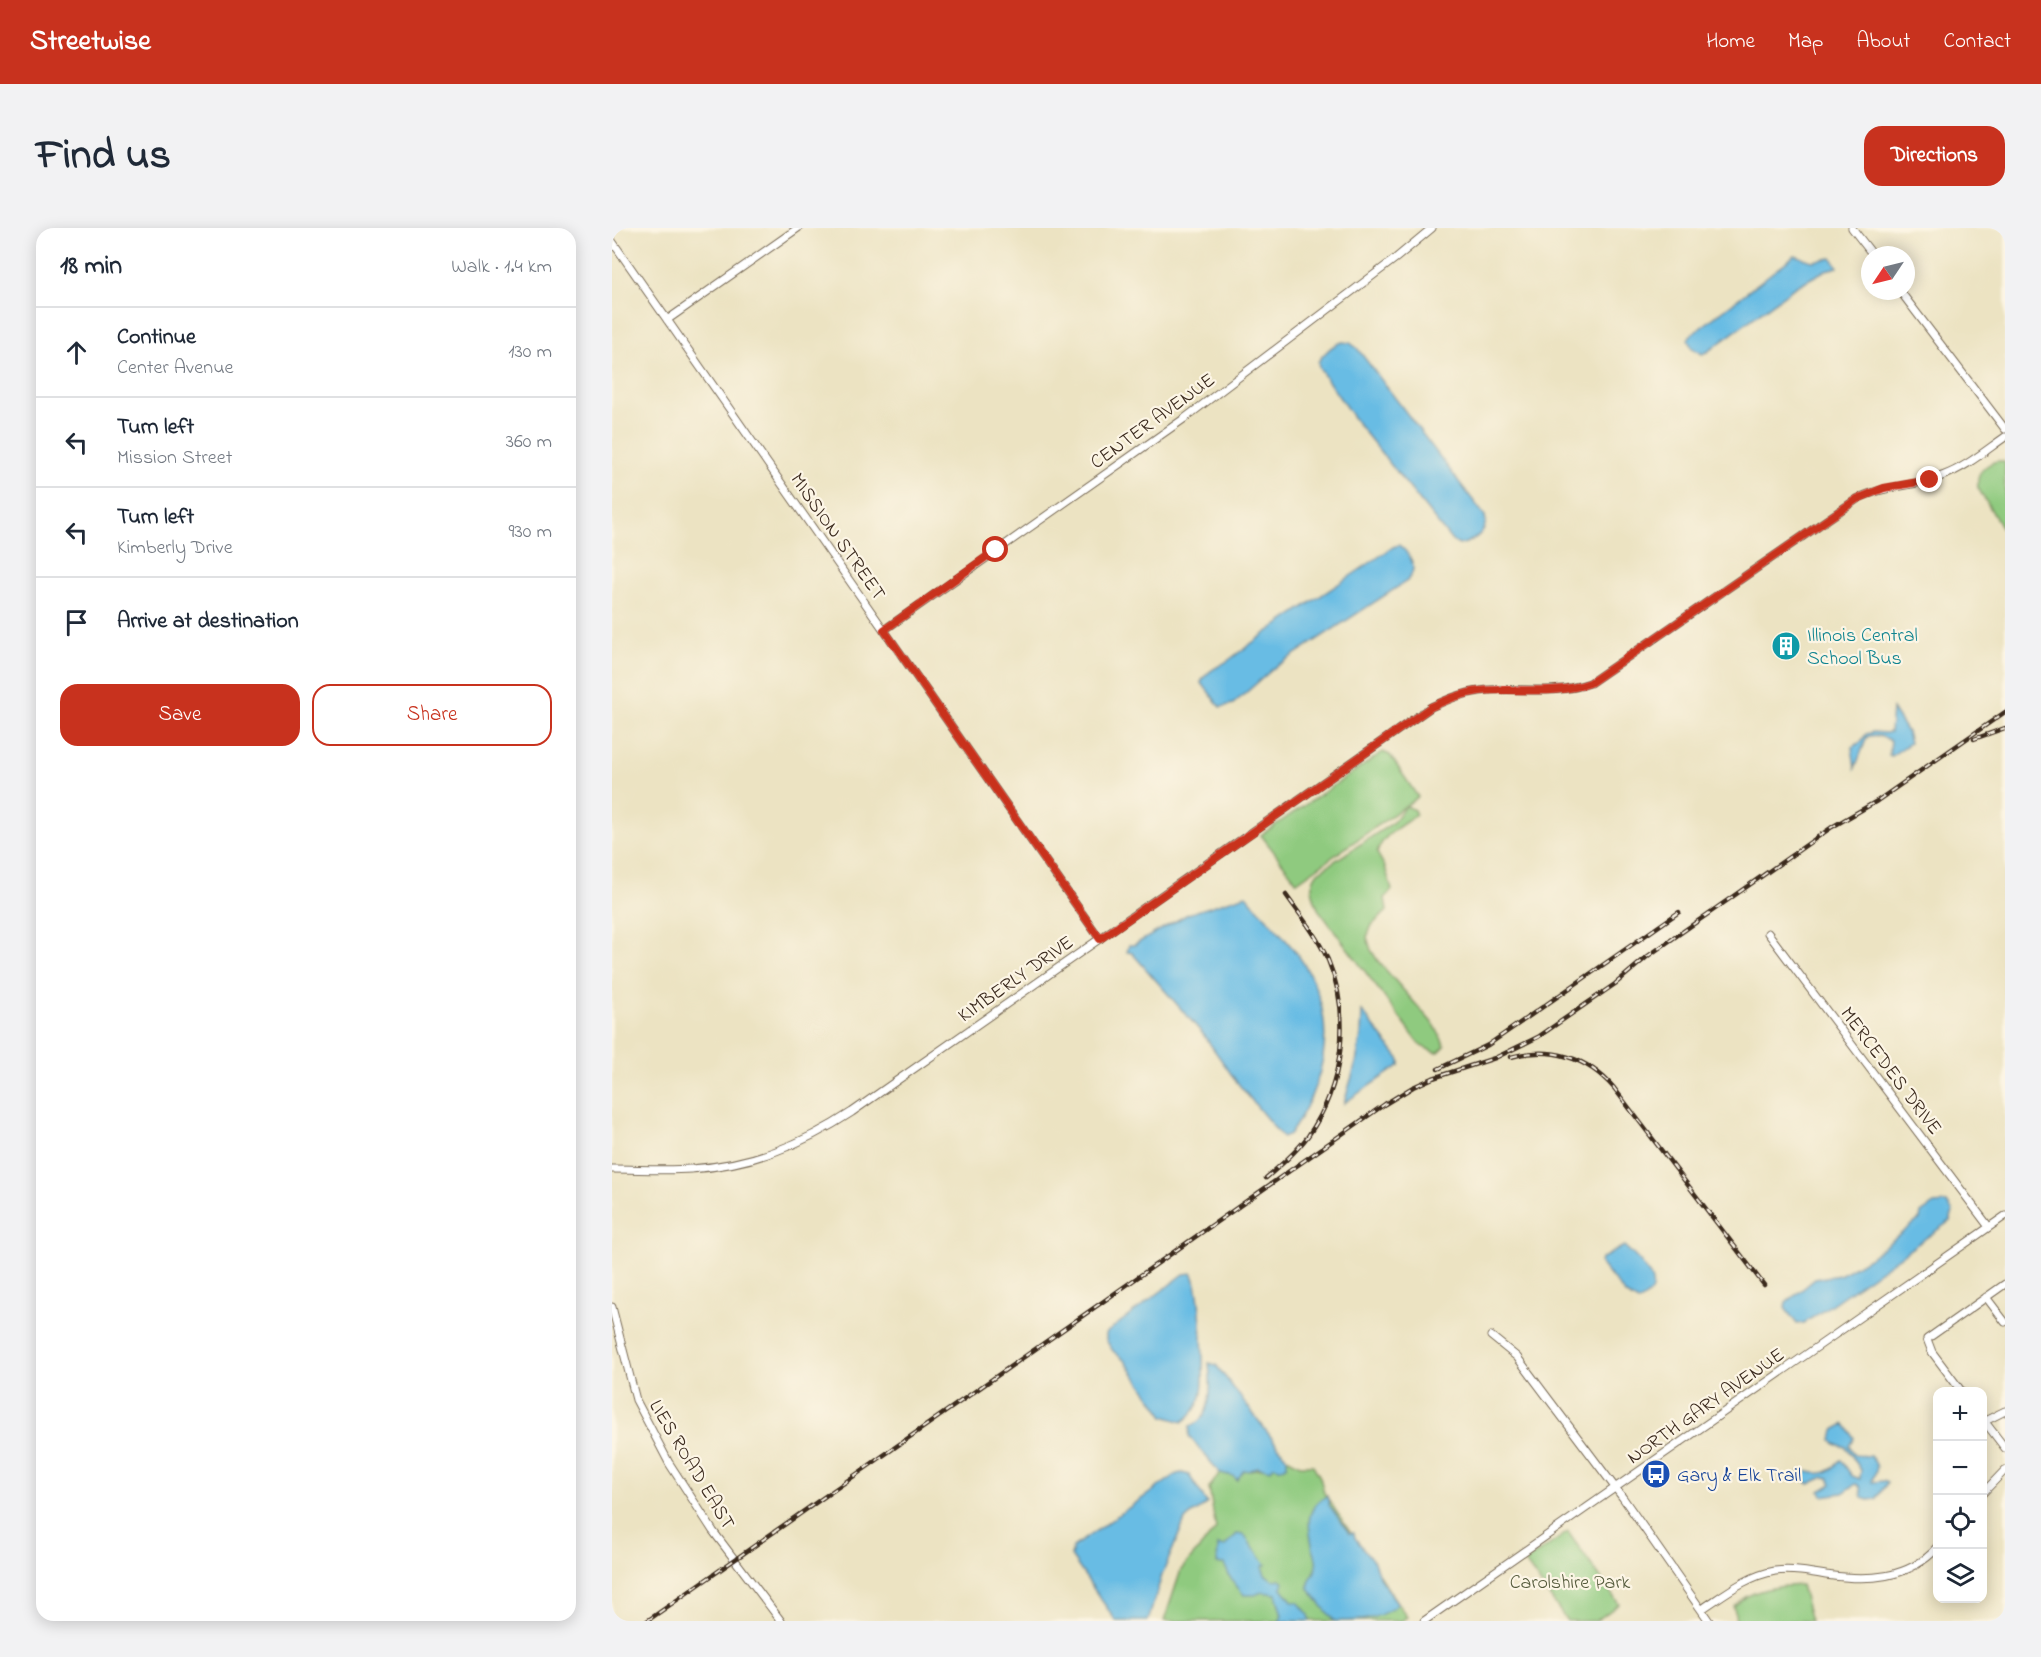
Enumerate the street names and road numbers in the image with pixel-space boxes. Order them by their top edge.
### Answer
street label: CENTER AVENUE [1085,367,1222,477]
street label: MISSION STREET [782,468,892,607]
street label: KIMBERLY DRIVE [953,929,1080,1031]
street label: MERCEDES DRIVE [1832,1001,1948,1142]
street label: NORTH GARY AVENUE [1622,1342,1791,1472]
street label: LIES ROAD EAST [641,1395,741,1536]

